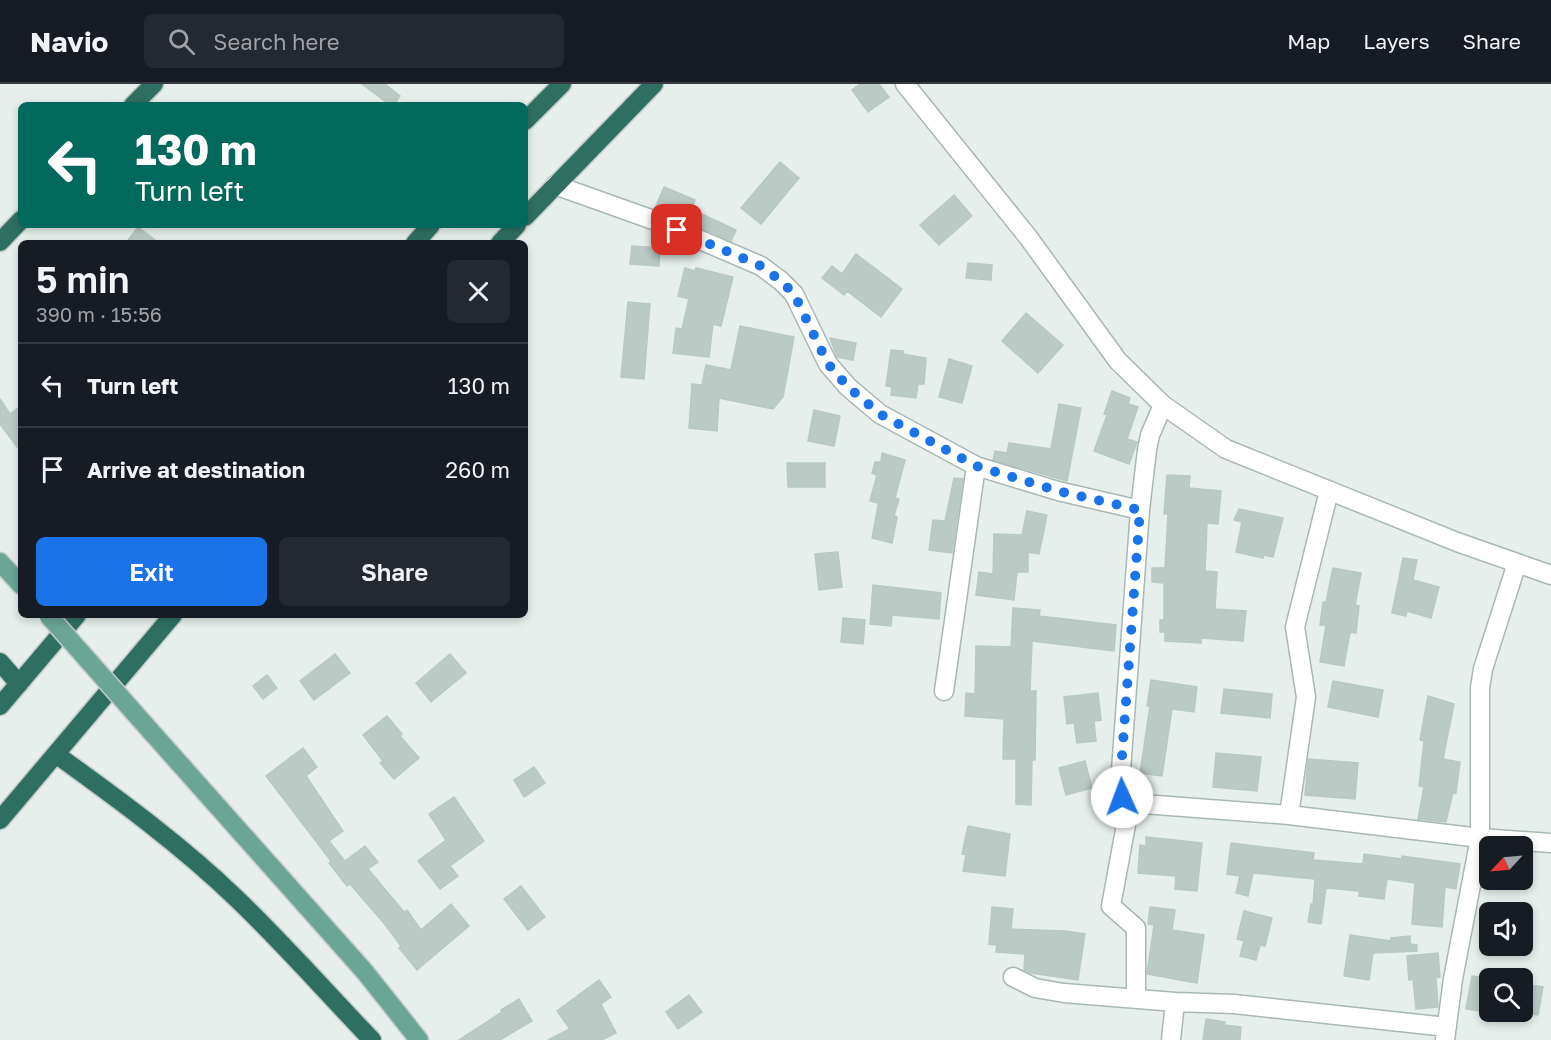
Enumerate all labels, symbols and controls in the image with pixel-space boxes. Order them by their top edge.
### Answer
search box [144,14,564,68]
text: Navio [30,25,108,58]
icon: search [165,25,198,58]
text: Search here [213,28,339,55]
text: Map [1287,28,1330,54]
text: Layers [1363,28,1430,54]
text: Share [1463,28,1521,54]
text: 130 m [135,124,257,174]
icon: left [36,126,114,204]
text: Turn left [135,175,244,207]
pin [651,204,702,255]
icon: arrive [660,213,693,246]
text: 5 min [36,258,130,301]
button: close [447,260,510,323]
text: 390 m · 15:56 [36,302,162,326]
icon: left [36,369,69,402]
text: Turn left [87,372,178,399]
text: 130 m [448,372,510,399]
icon: arrive [36,453,69,486]
text: Arrive at destination [87,456,305,483]
text: 260 m [445,456,510,483]
button: Exit [36,537,267,606]
button: Share [279,537,510,606]
position arrow [1090,765,1154,829]
north arrow [1479,836,1533,890]
map controls [1479,836,1533,1022]
button: sound [1479,902,1533,956]
button: search [1479,968,1533,1022]

